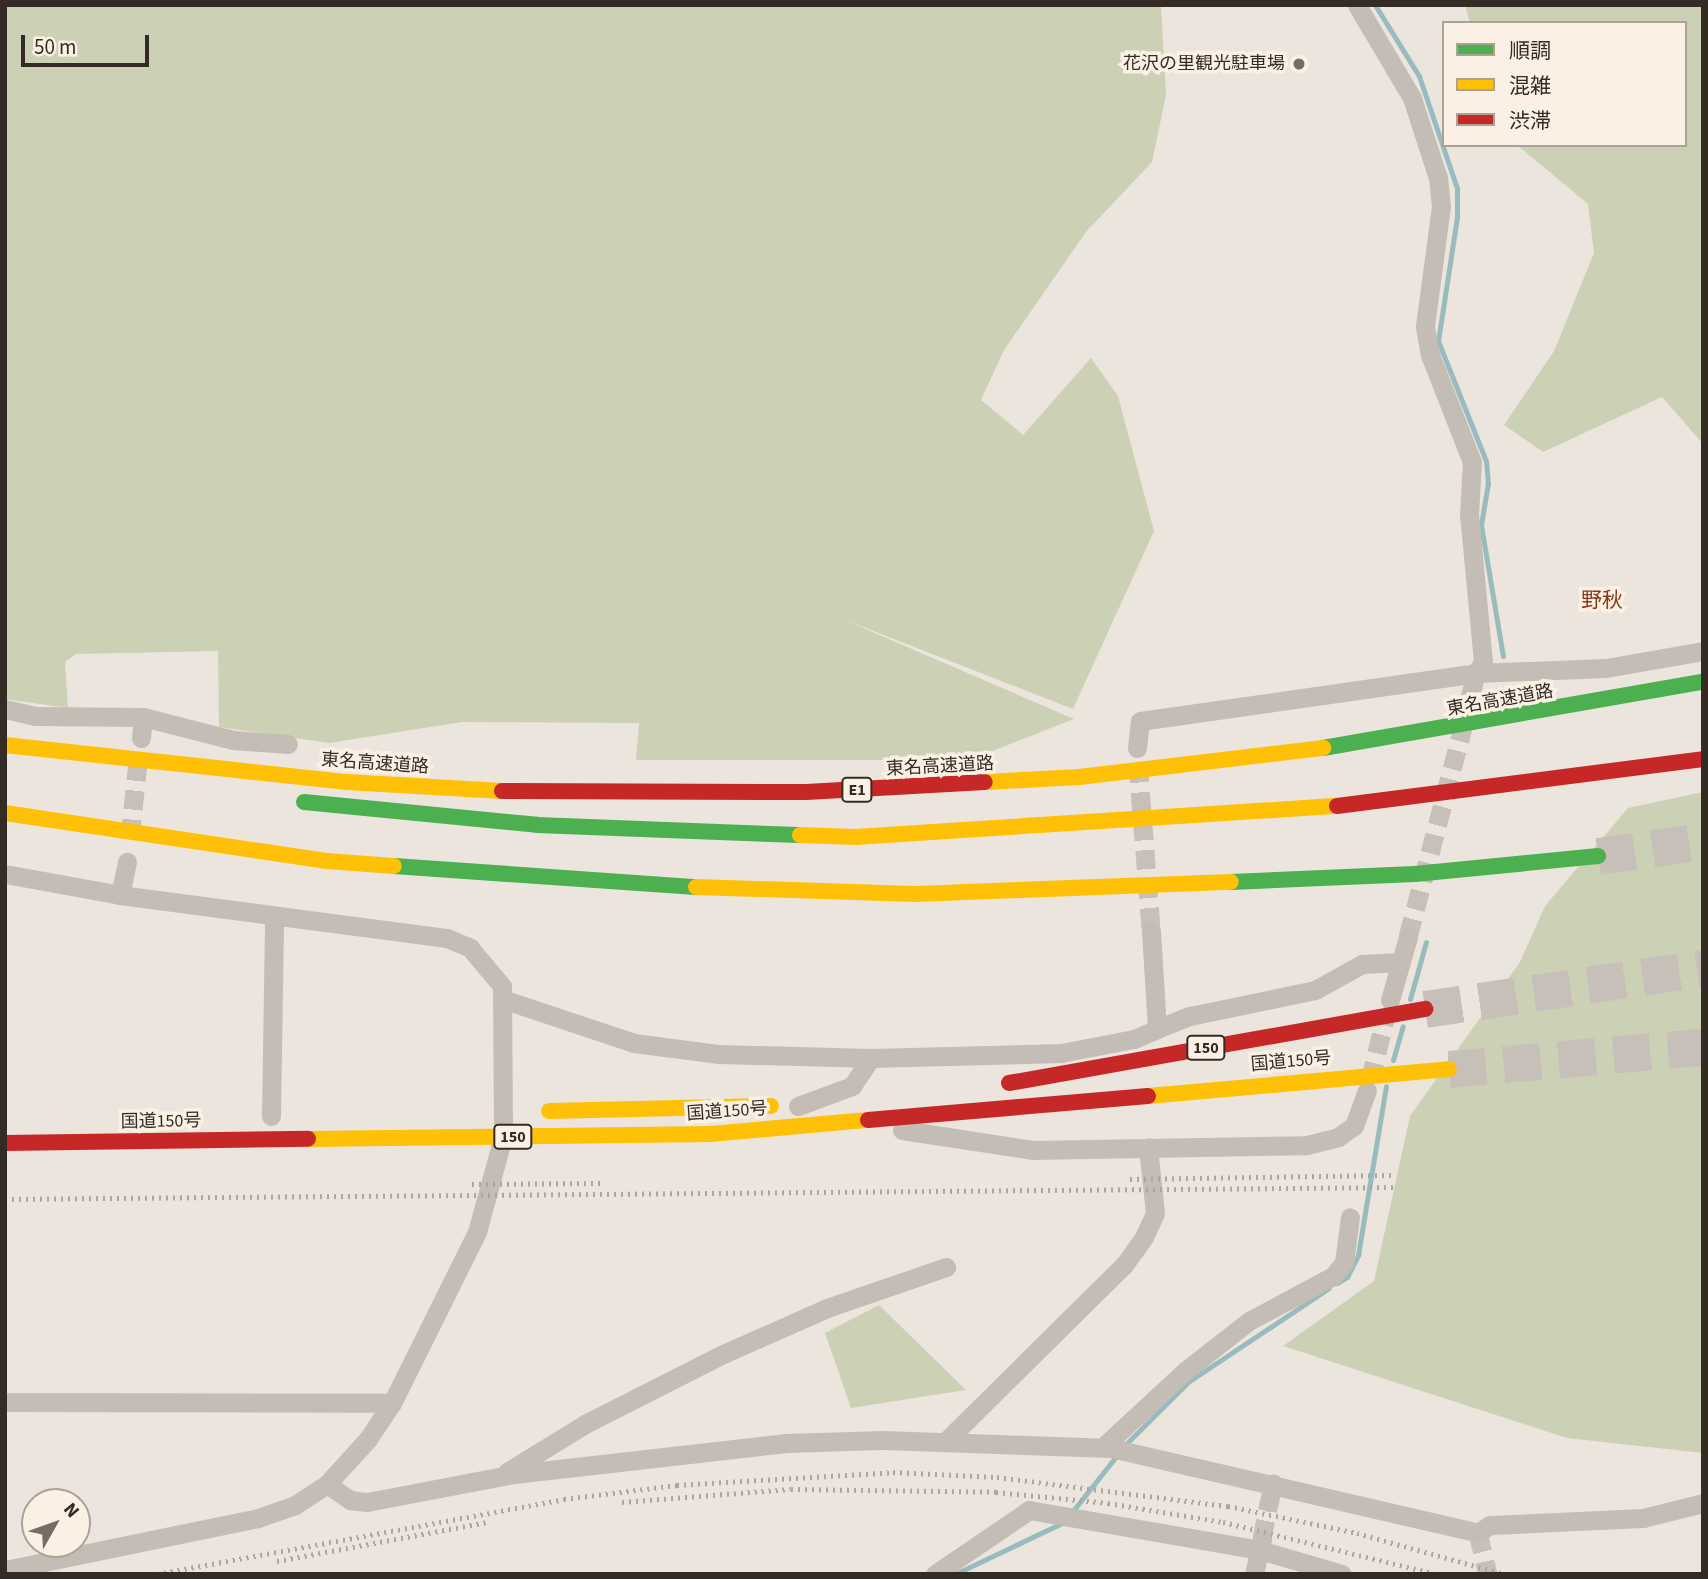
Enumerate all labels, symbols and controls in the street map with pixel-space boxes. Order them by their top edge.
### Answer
scale bar [24,21,152,65]
legend [1442,21,1687,147]
text: 50 m [34,32,76,62]
text: 順調 [1509,36,1551,66]
place label: 花沢の里観光駐車場 [1123,53,1285,75]
marker: 花沢の里観光駐車場 [1291,56,1307,72]
text: 混雑 [1509,71,1551,101]
text: 渋滞 [1509,106,1551,136]
district label: 野秋 [1581,587,1623,613]
street label: 東名高速道路 [1445,681,1555,721]
street label: 東名高速道路 [320,749,430,779]
street label: 東名高速道路 [886,753,994,781]
road number: E1 [841,778,873,803]
road number: 150 [1185,1036,1227,1060]
street label: 国道150号 [1250,1048,1332,1076]
street label: 国道150号 [686,1098,768,1126]
street label: 国道150号 [120,1110,202,1134]
road number: 150 [492,1124,534,1149]
north arrow [21,1488,91,1558]
text: N [57,1497,85,1524]

